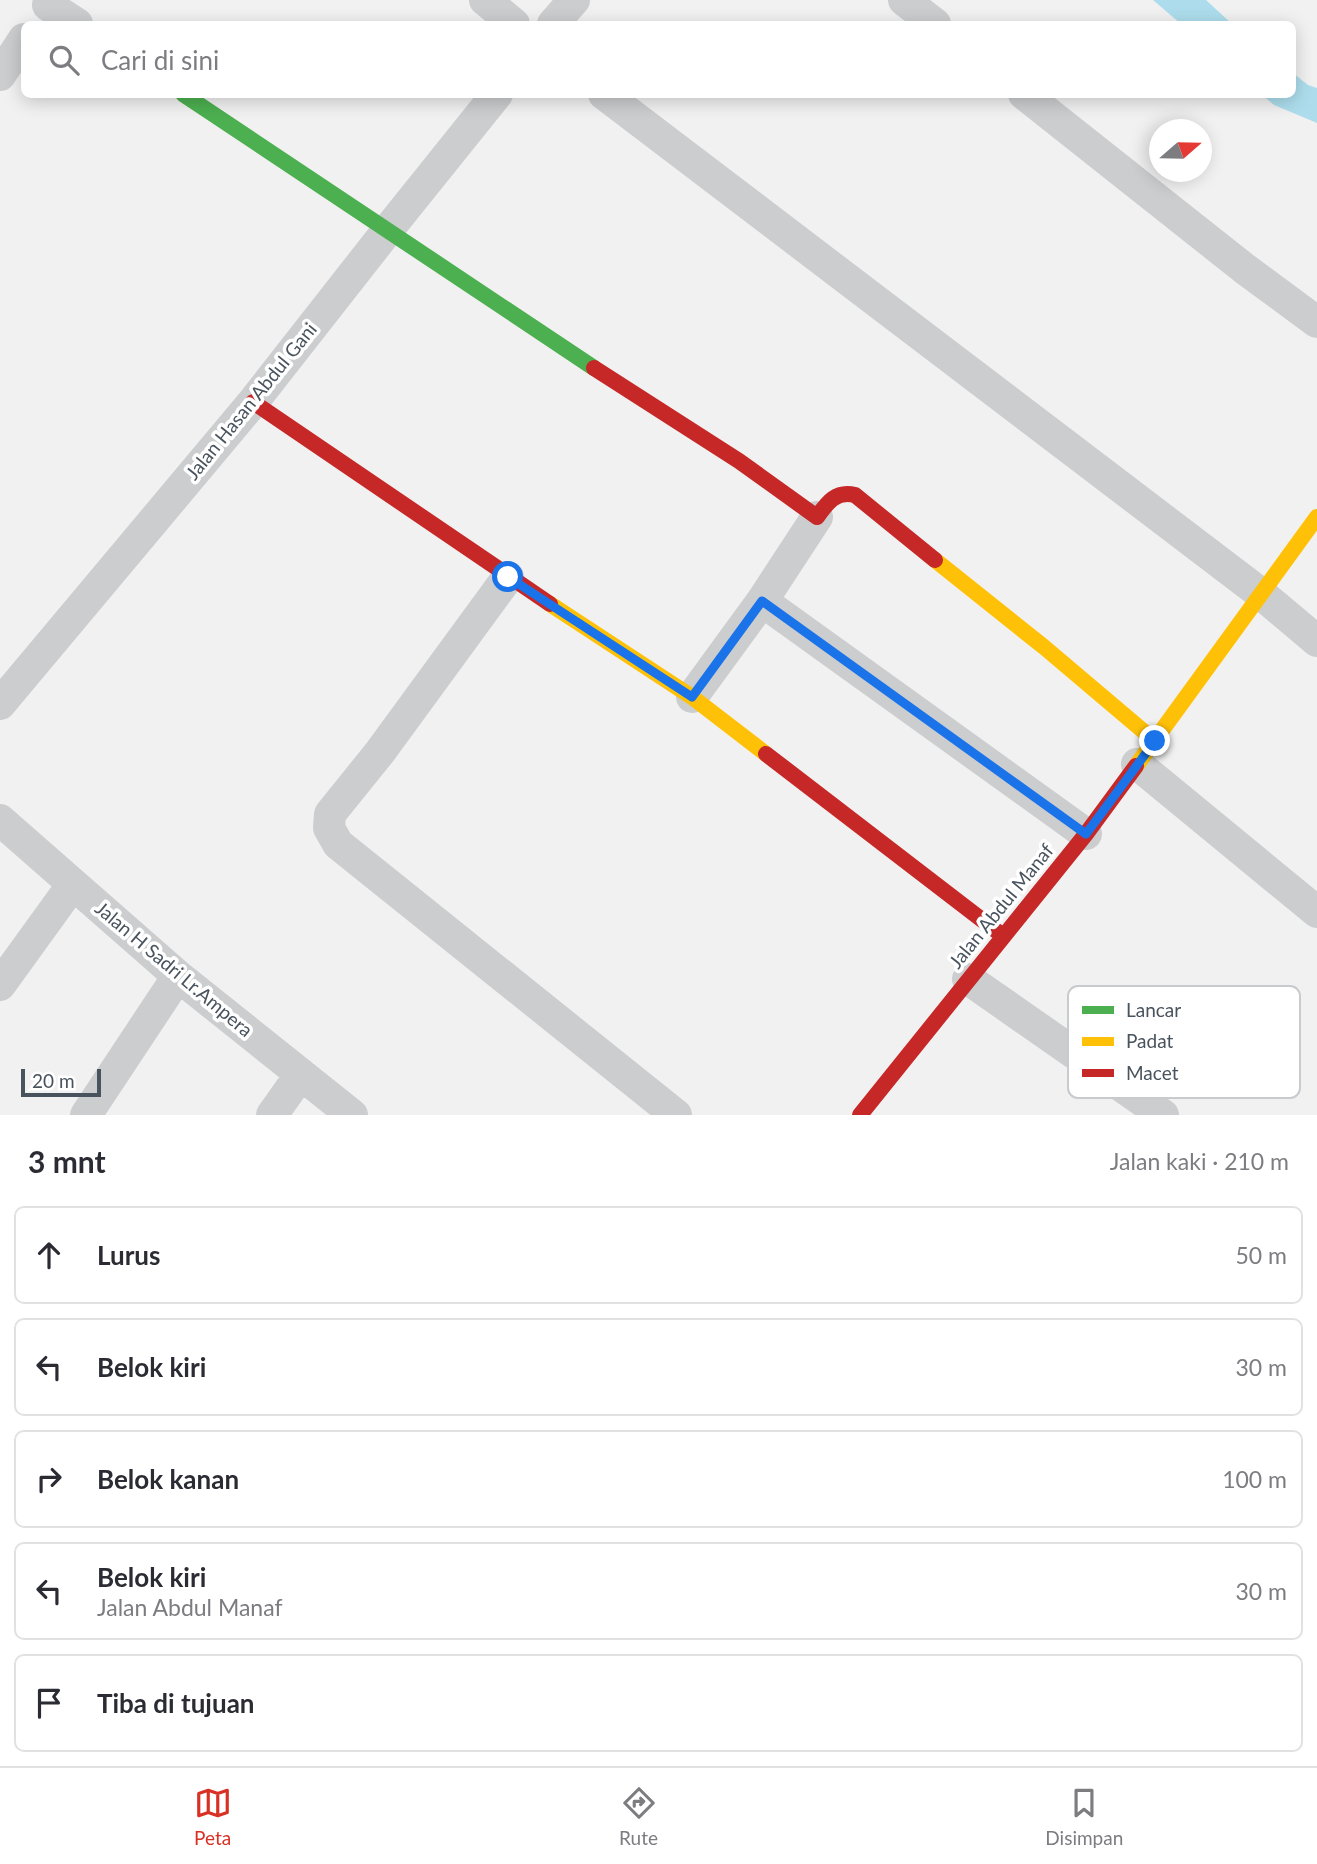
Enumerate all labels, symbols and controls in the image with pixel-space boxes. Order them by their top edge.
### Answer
search box [21,21,1296,98]
icon: search [45,41,83,79]
text: Cari di sini [101,44,219,76]
north arrow [1149,119,1212,182]
street label: Jalan Hasan Abdul Gani [180,318,321,484]
route start [492,561,523,592]
route end [1139,725,1170,756]
street label: Jalan Abdul Manaf [943,839,1058,972]
street label: Jalan H Sadri Lr.Ampera [91,896,258,1041]
legend [1068,986,1300,1098]
text: Lancar [1126,998,1181,1021]
text: Padat [1126,1029,1174,1052]
text: Macet [1126,1061,1179,1084]
scale bar [21,1066,102,1098]
text: 20 m [32,1069,75,1092]
text: 3 mnt [28,1143,106,1179]
text: Jalan kaki · 210 m [1110,1147,1289,1175]
icon: ahead [30,1236,68,1274]
text: Lurus [97,1239,160,1271]
text: 50 m [1236,1241,1287,1269]
icon: left [30,1348,68,1386]
text: Belok kiri [97,1351,206,1383]
text: 30 m [1236,1353,1287,1381]
icon: right [30,1460,68,1498]
text: Belok kanan [97,1463,239,1495]
text: 100 m [1222,1465,1287,1493]
text: Belok kiri [97,1561,206,1593]
icon: left [30,1572,68,1610]
text: 30 m [1236,1577,1287,1605]
text: Jalan Abdul Manaf [97,1593,283,1621]
icon: arrive [30,1684,68,1722]
text: Tiba di tujuan [97,1687,255,1719]
tab: Peta [194,1784,232,1849]
tab: Rute [619,1784,658,1849]
tab: Disimpan [1045,1784,1123,1849]

